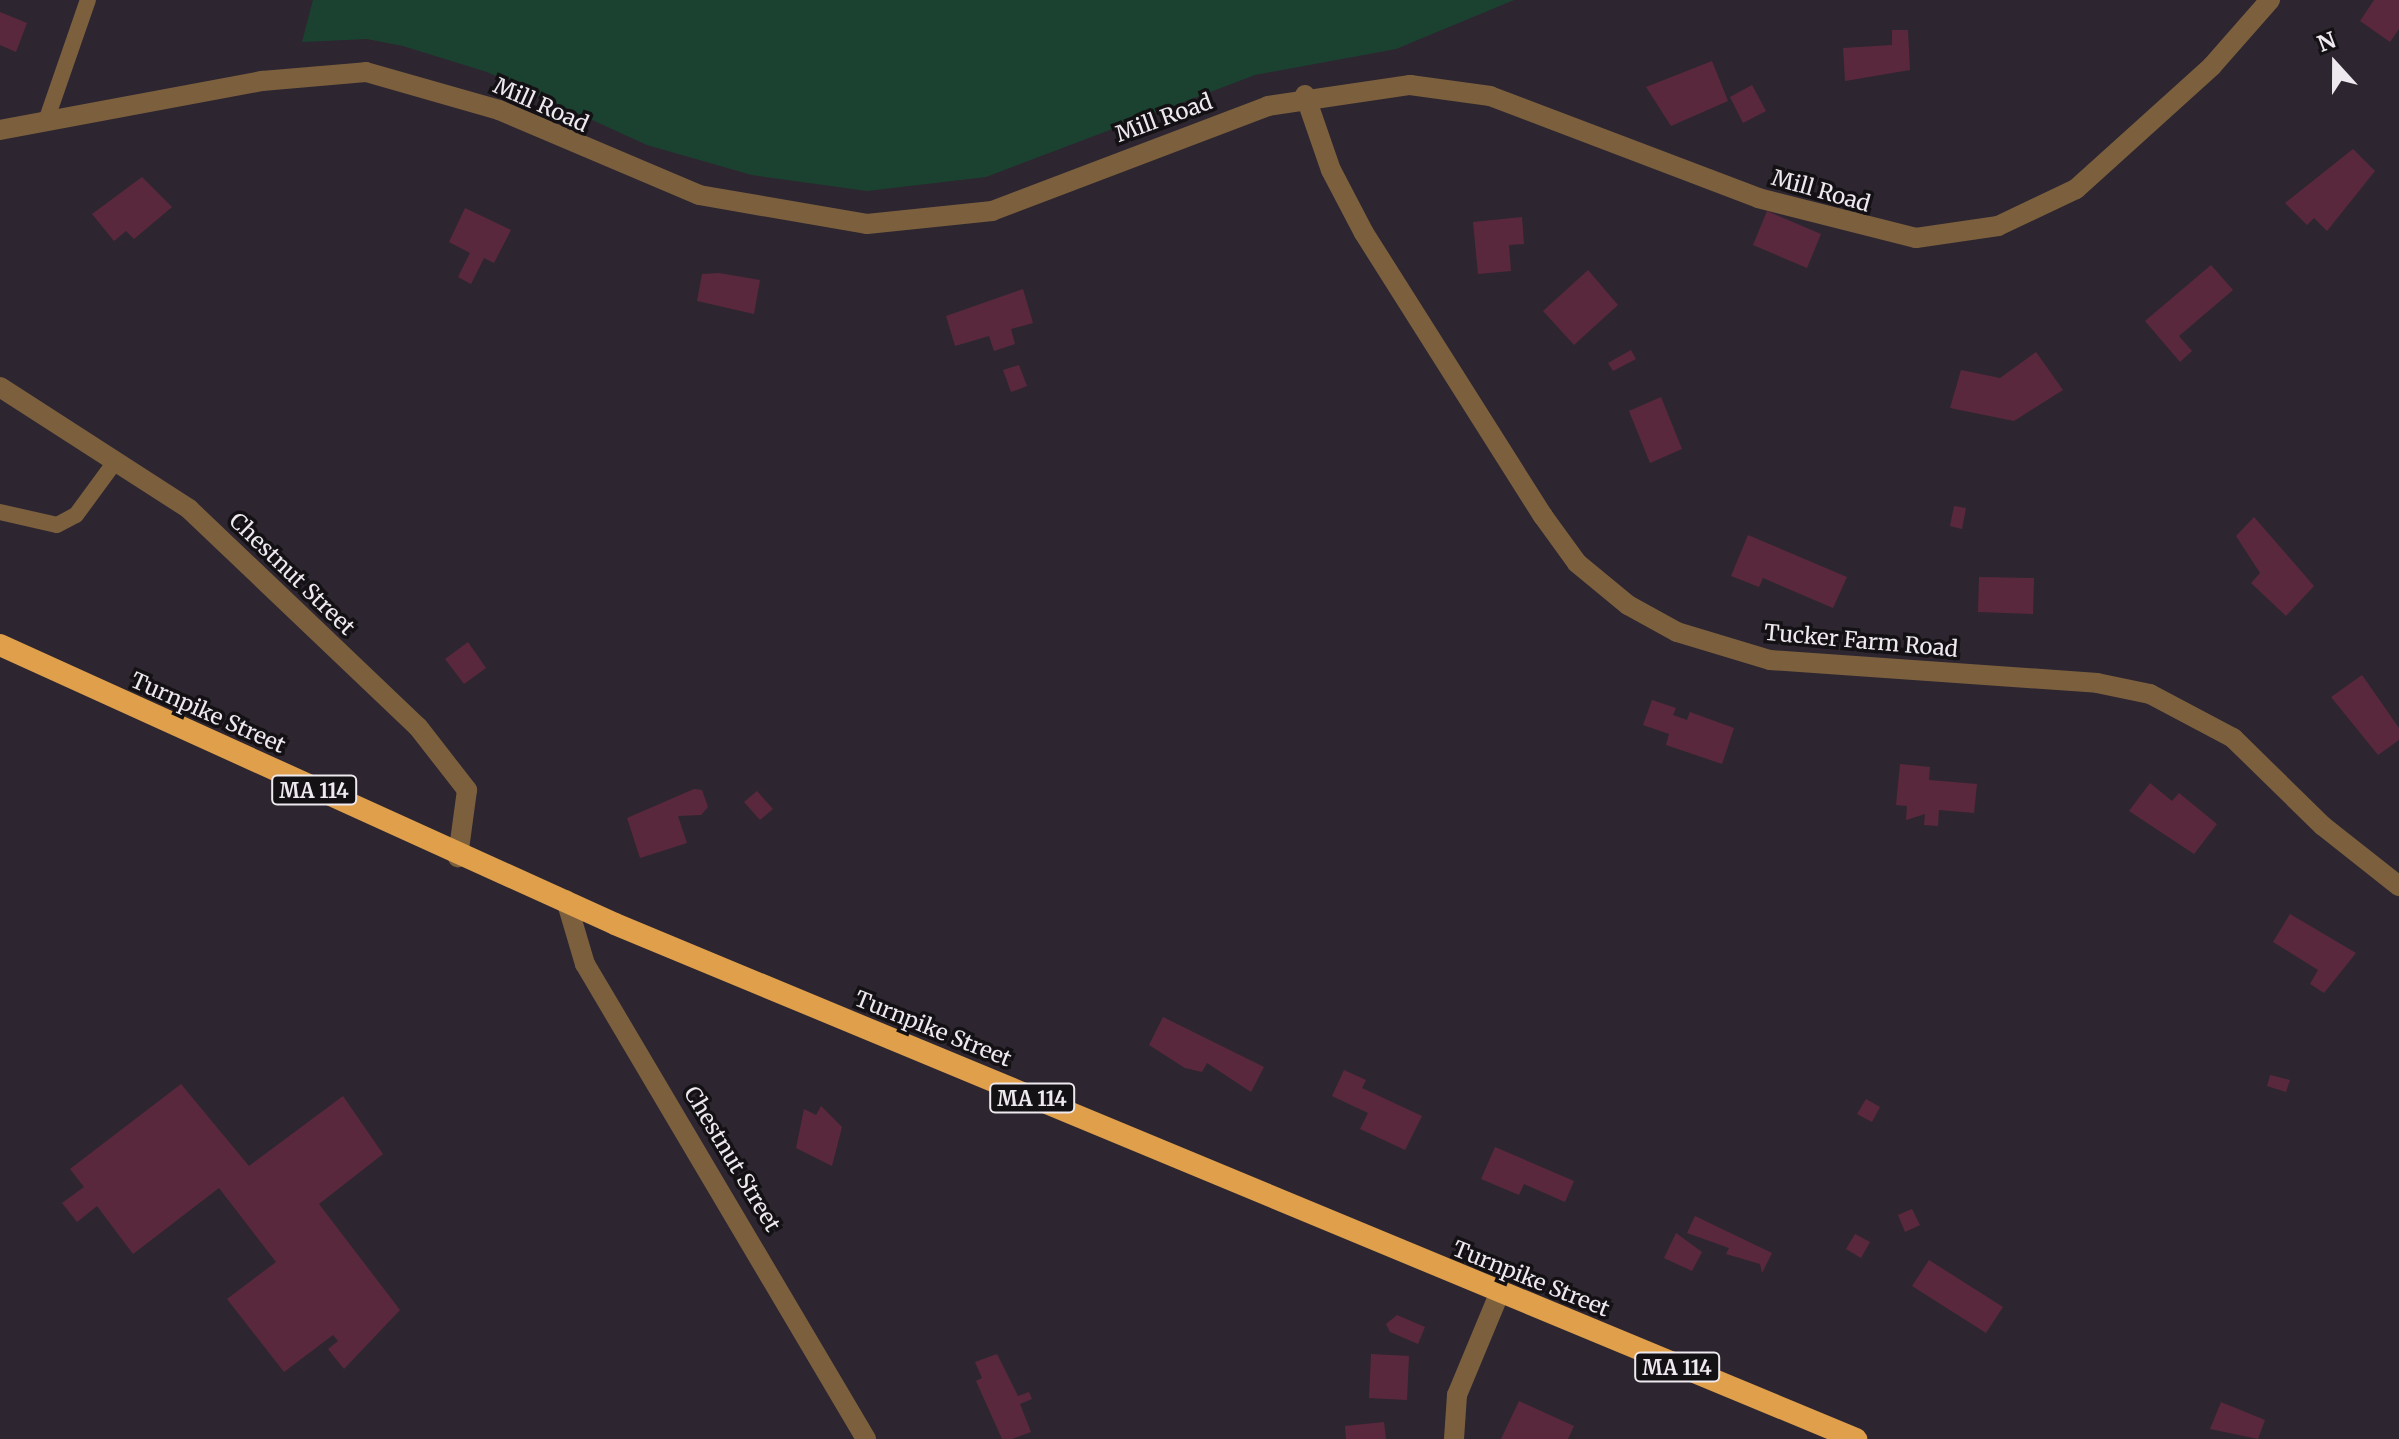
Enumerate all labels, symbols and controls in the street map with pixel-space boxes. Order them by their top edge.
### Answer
north arrow [2295,24,2375,104]
text: N [2313,25,2340,58]
street label: Mill Road [489,72,593,138]
street label: Mill Road [1112,88,1216,148]
street label: Mill Road [1769,164,1873,218]
street label: Chestnut Street [224,507,360,641]
street label: Tucker Farm Road [1763,619,1959,663]
street label: Turnpike Street [127,667,289,759]
road number: MA 114 [270,774,358,806]
street label: Turnpike Street [851,986,1015,1072]
street label: Chestnut Street [678,1082,786,1236]
road number: MA 114 [988,1082,1076,1114]
street label: Turnpike Street [1449,1236,1613,1322]
road number: MA 114 [1633,1351,1721,1383]

